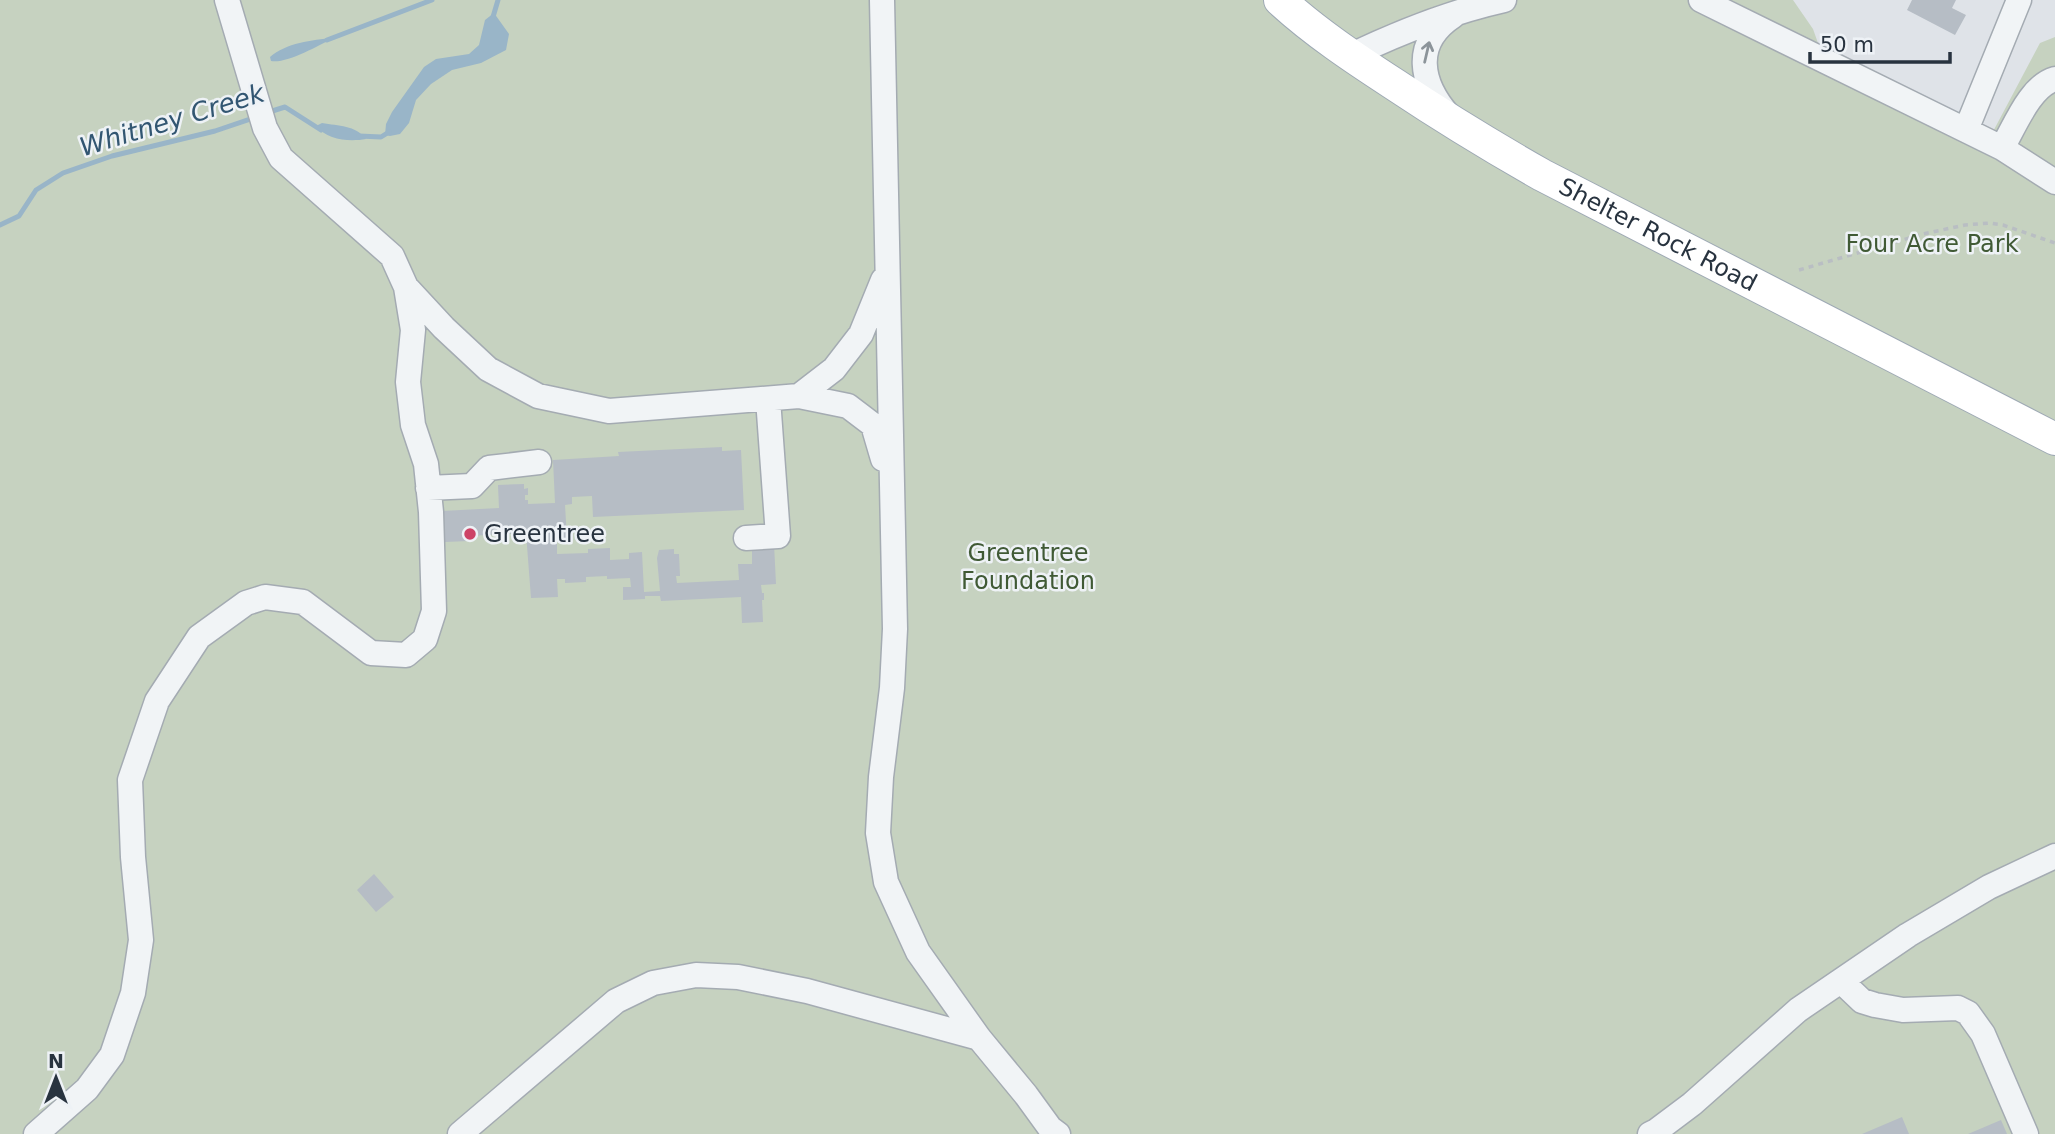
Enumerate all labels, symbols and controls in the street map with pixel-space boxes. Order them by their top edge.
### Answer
scale bar [1810,21,1950,65]
text: 50 m [1820,33,1874,57]
one-way arrow [1421,41,1434,64]
water label: Whitney Creek [76,77,269,162]
street label: Shelter Rock Road [1554,172,1762,297]
park label: Four Acre Park [1845,230,2019,258]
place label: Greentree [484,520,605,548]
marker: Greentree [462,526,478,542]
park label: Greentree Foundation [961,539,1095,595]
north arrow [21,1043,91,1113]
text: N [48,1050,64,1072]

